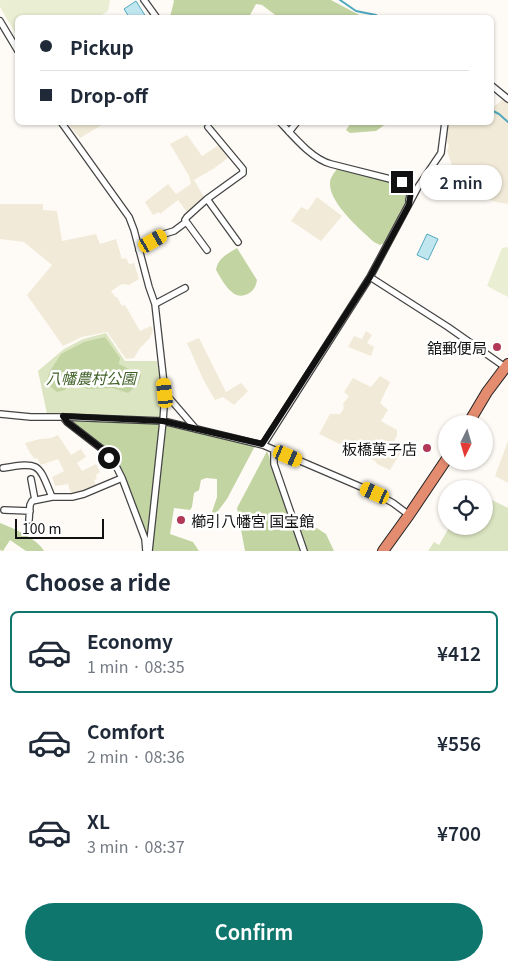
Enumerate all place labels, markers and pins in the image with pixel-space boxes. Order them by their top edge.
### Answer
place label: 舘郵便局 [427,337,487,358]
marker: 舘郵便局 [491,341,503,353]
place label: 板橋菓子店 [342,438,417,459]
marker: 板橋菓子店 [421,442,433,454]
place label: 櫛引八幡宮 国宝館 [191,510,314,531]
marker: 櫛引八幡宮 国宝館 [175,514,187,526]

